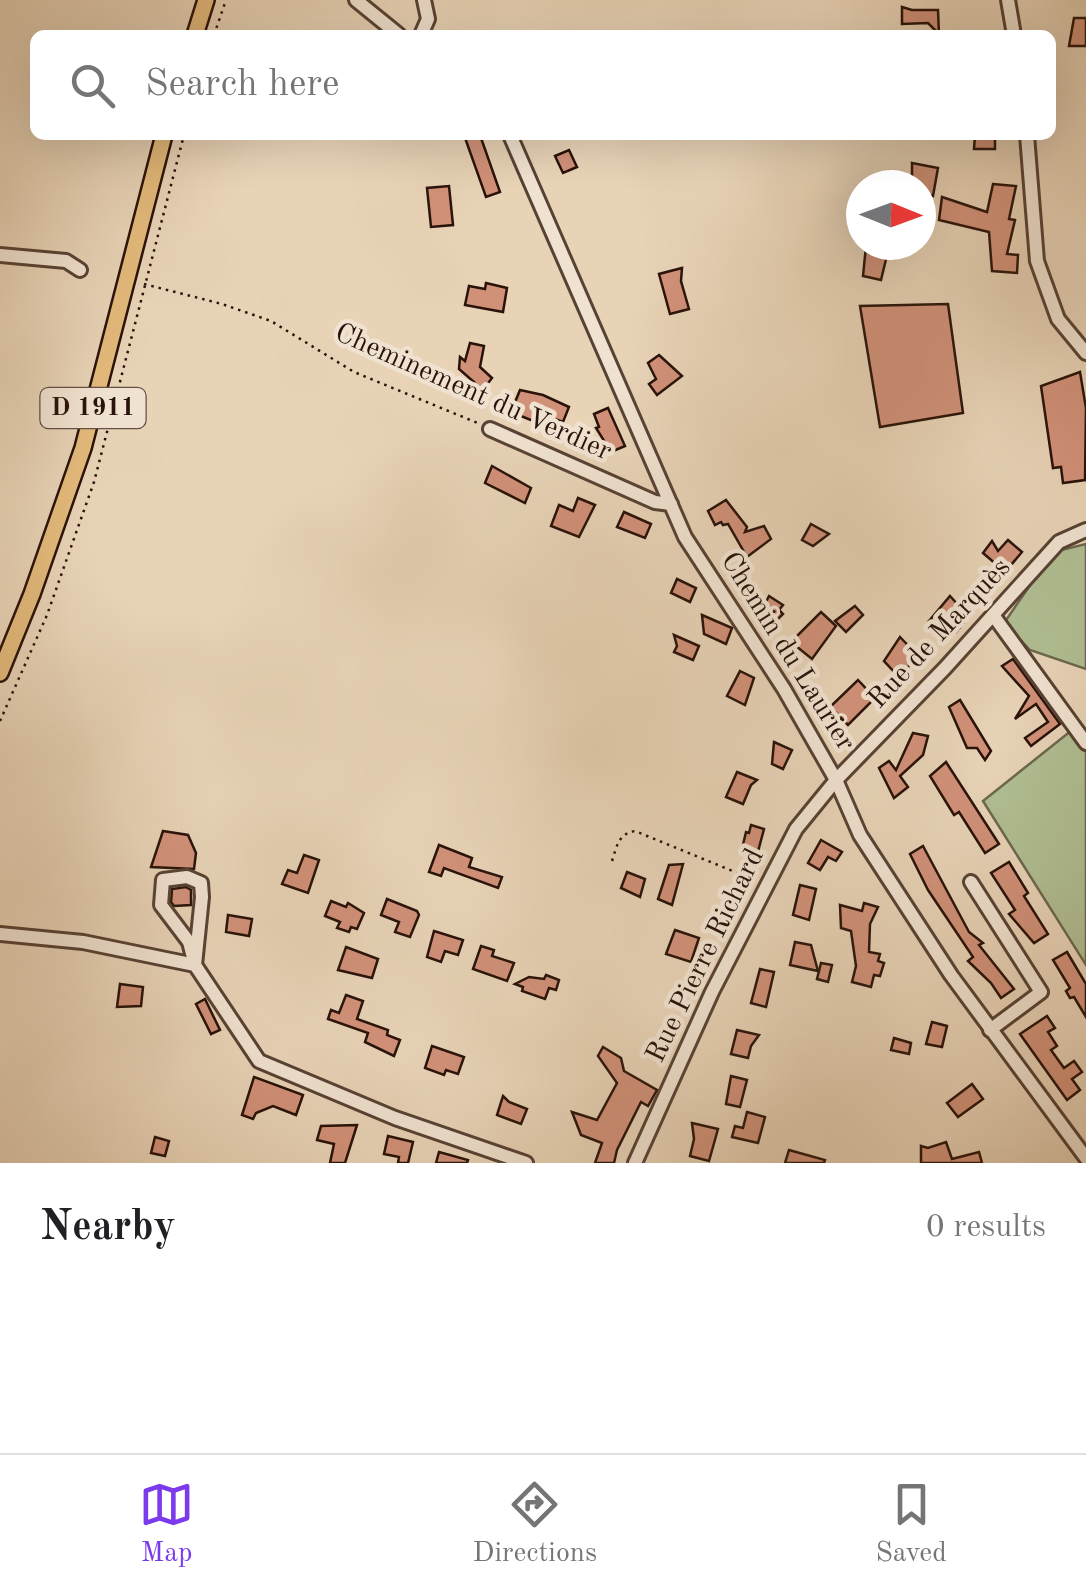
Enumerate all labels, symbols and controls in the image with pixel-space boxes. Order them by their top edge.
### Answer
search box [30,30,1056,140]
icon: search [65,58,120,113]
text: Search here [145,66,340,104]
north arrow [846,170,936,260]
street label: Cheminement du Verdier [330,319,616,467]
road number: D 1911 [41,388,146,428]
street label: Chemin du Laurier [715,548,859,756]
street label: Rue de Marquès [864,554,1016,714]
street label: Rue Pierre Richard [642,845,770,1067]
text: Nearby [40,1207,176,1249]
text: 0 results [926,1212,1046,1244]
tab: Map [139,1477,194,1572]
tab: Directions [473,1477,597,1572]
tab: Saved [875,1477,947,1572]

